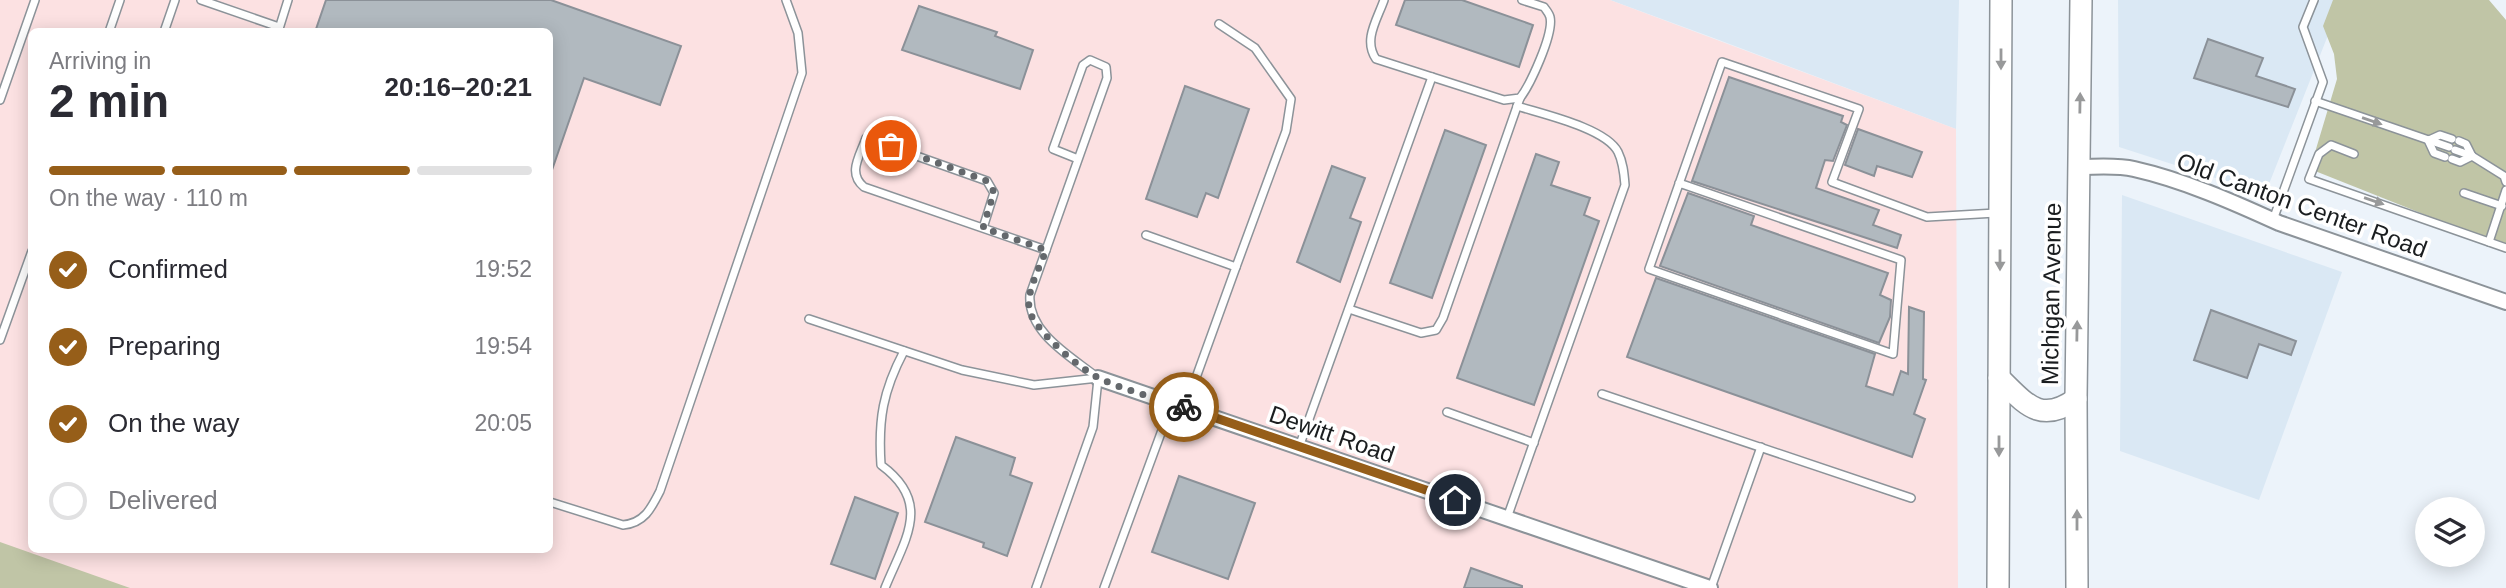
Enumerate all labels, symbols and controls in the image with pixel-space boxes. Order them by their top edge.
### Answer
text: Arriving in [49,48,151,74]
one-way arrow [1995,48,2007,70]
text: 20:16–20:21 [385,72,532,102]
text: 2 min [49,75,169,127]
one-way arrow [2074,92,2086,114]
pin [861,116,921,176]
one-way arrow [2361,116,2382,127]
icon: bag [872,127,910,165]
street label: Old Canton Center Road [2173,147,2431,263]
text: On the way · 110 m [49,185,248,211]
one-way arrow [2363,196,2384,207]
street label: Michigan Avenue [2036,203,2066,385]
one-way arrow [1994,249,2005,271]
icon: check [49,251,87,289]
text: Confirmed [108,254,228,284]
text: 19:52 [474,256,532,282]
one-way arrow [2071,320,2082,342]
icon: check [49,328,87,366]
text: Preparing [108,331,221,361]
text: 19:54 [474,333,532,359]
courier [1149,372,1219,442]
icon: bike [1165,388,1203,426]
street label: Dewitt Road [1266,400,1398,468]
icon: check [49,405,87,443]
text: On the way [108,408,240,438]
text: 20:05 [474,410,532,436]
one-way arrow [1993,436,2005,458]
pin [1425,470,1485,530]
icon: home [1436,481,1474,519]
text: Delivered [108,485,218,515]
map controls [2415,497,2485,567]
button: layers [2415,497,2485,567]
one-way arrow [2071,509,2083,531]

